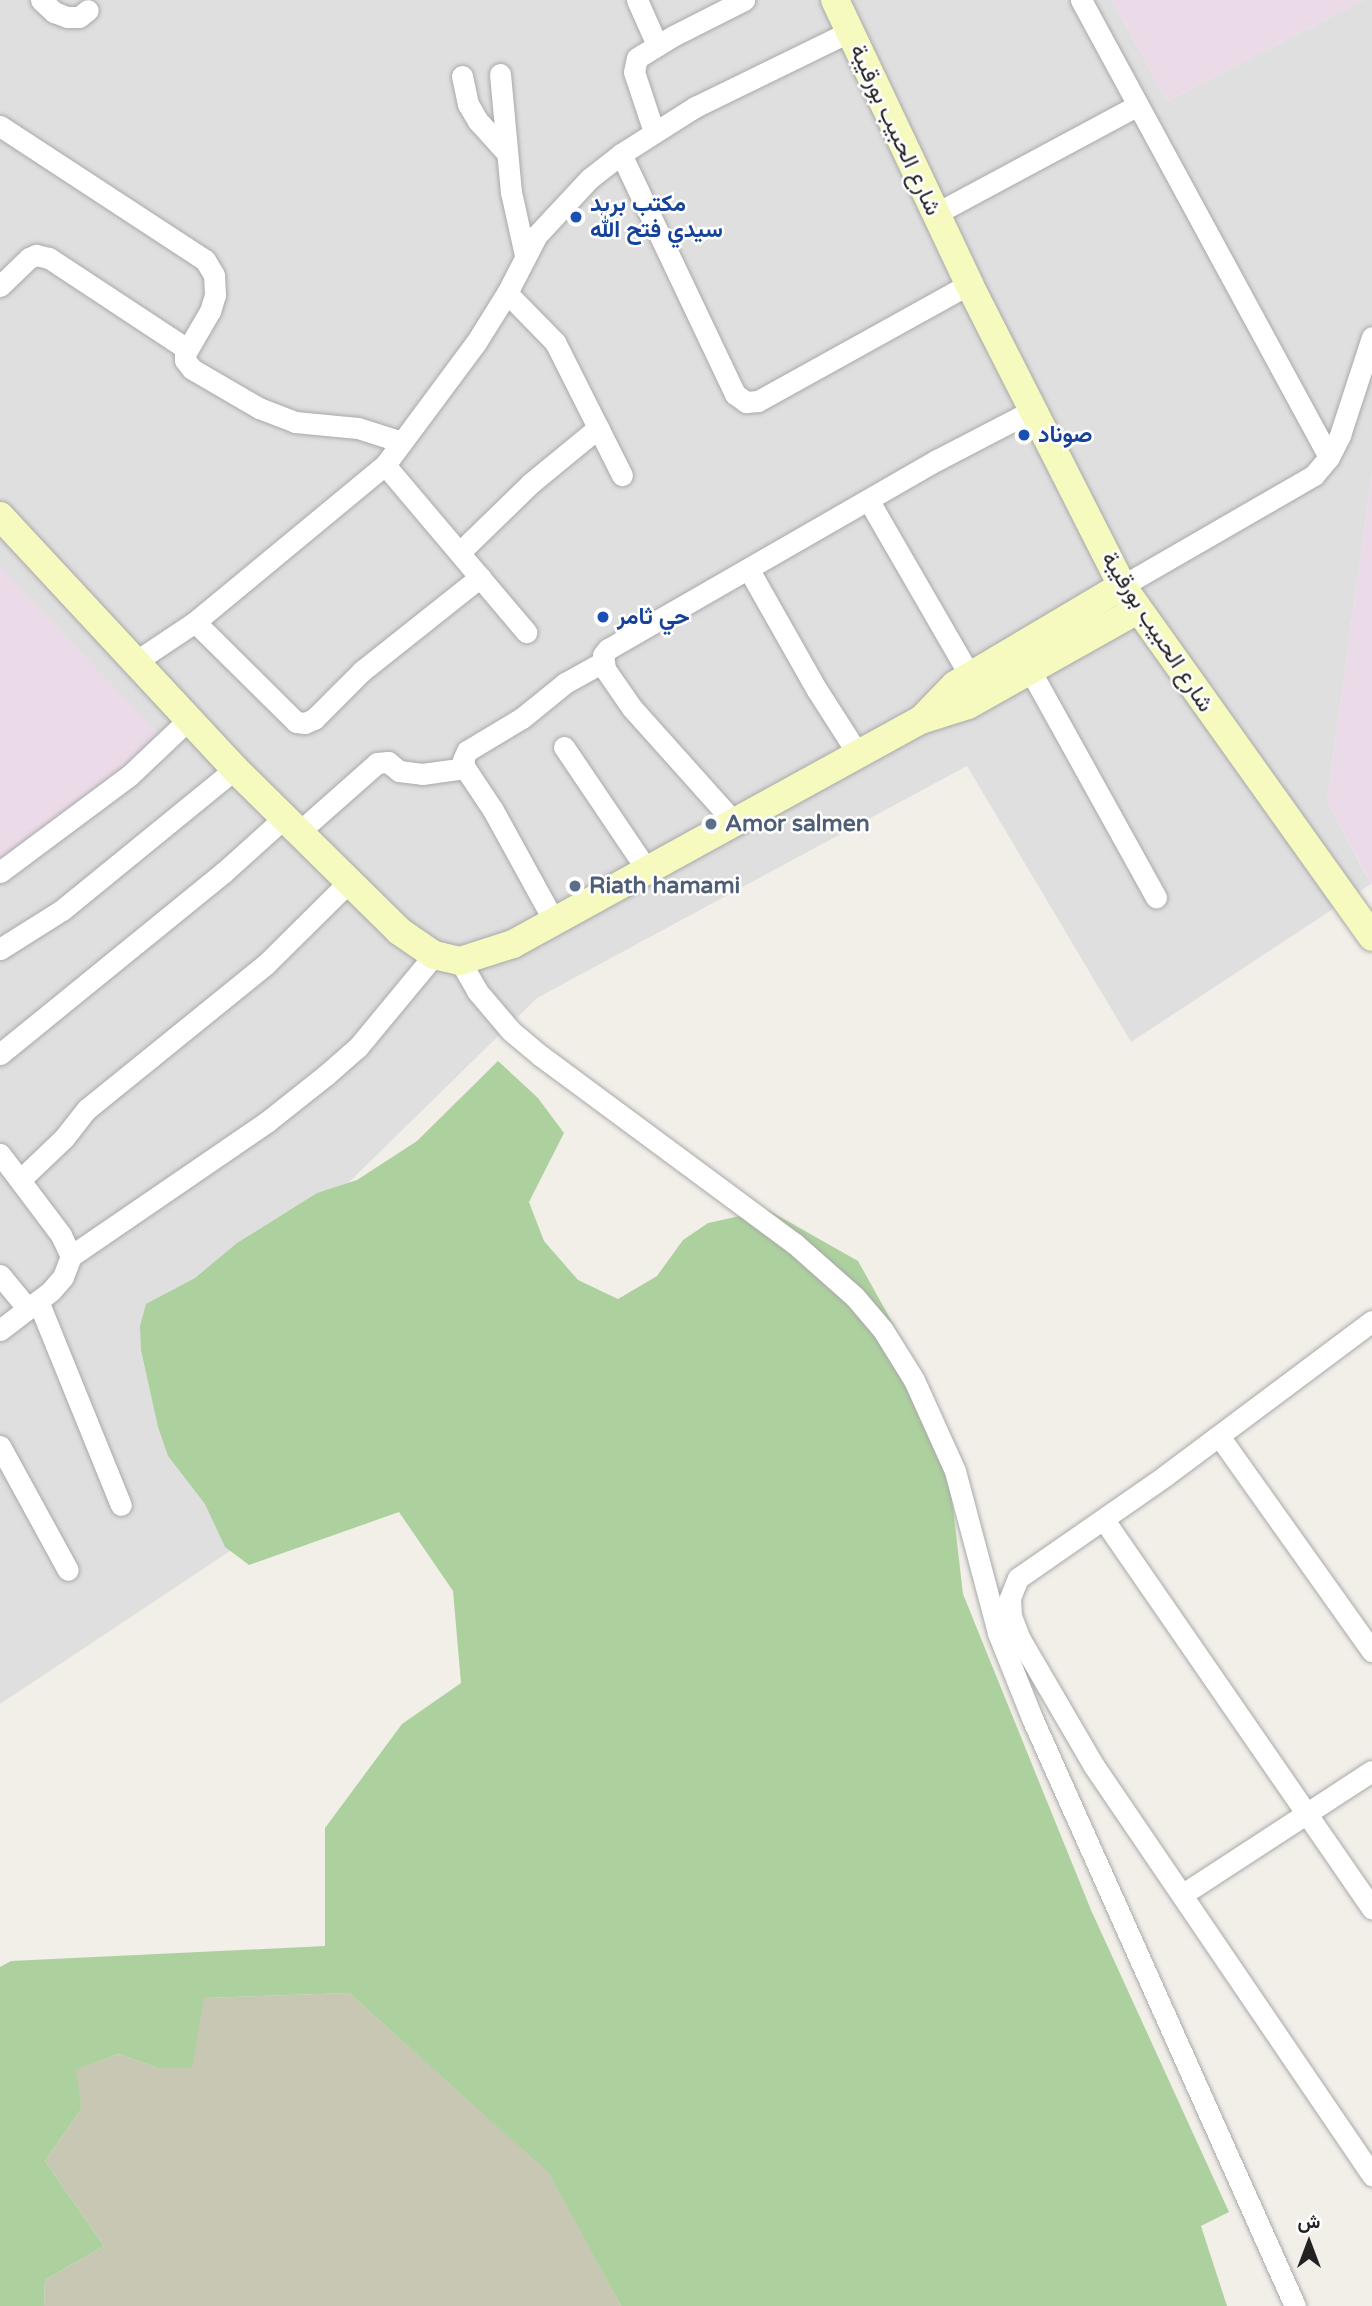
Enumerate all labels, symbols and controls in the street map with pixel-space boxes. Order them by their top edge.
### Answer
street label: شارع الحبيب بورقيبة [843,40,947,220]
place label: مكتب بريد سيدي فتح الله [590,190,723,244]
marker: مكتب بريد سيدي فتح الله [568,209,584,225]
place label: صوناد [1038,421,1092,449]
marker: صوناد [1016,427,1032,443]
street label: شارع الحبيب بورقيبة [1095,547,1219,717]
place label: حي ثامر [617,603,690,631]
marker: حي ثامر [595,609,611,625]
place label: Amor salmen [725,810,870,838]
marker: Amor salmen [703,816,719,832]
place label: Riath hamami [589,872,740,900]
marker: Riath hamami [567,878,583,894]
north arrow [1274,2208,1344,2278]
text: ش [1298,2211,1320,2233]

